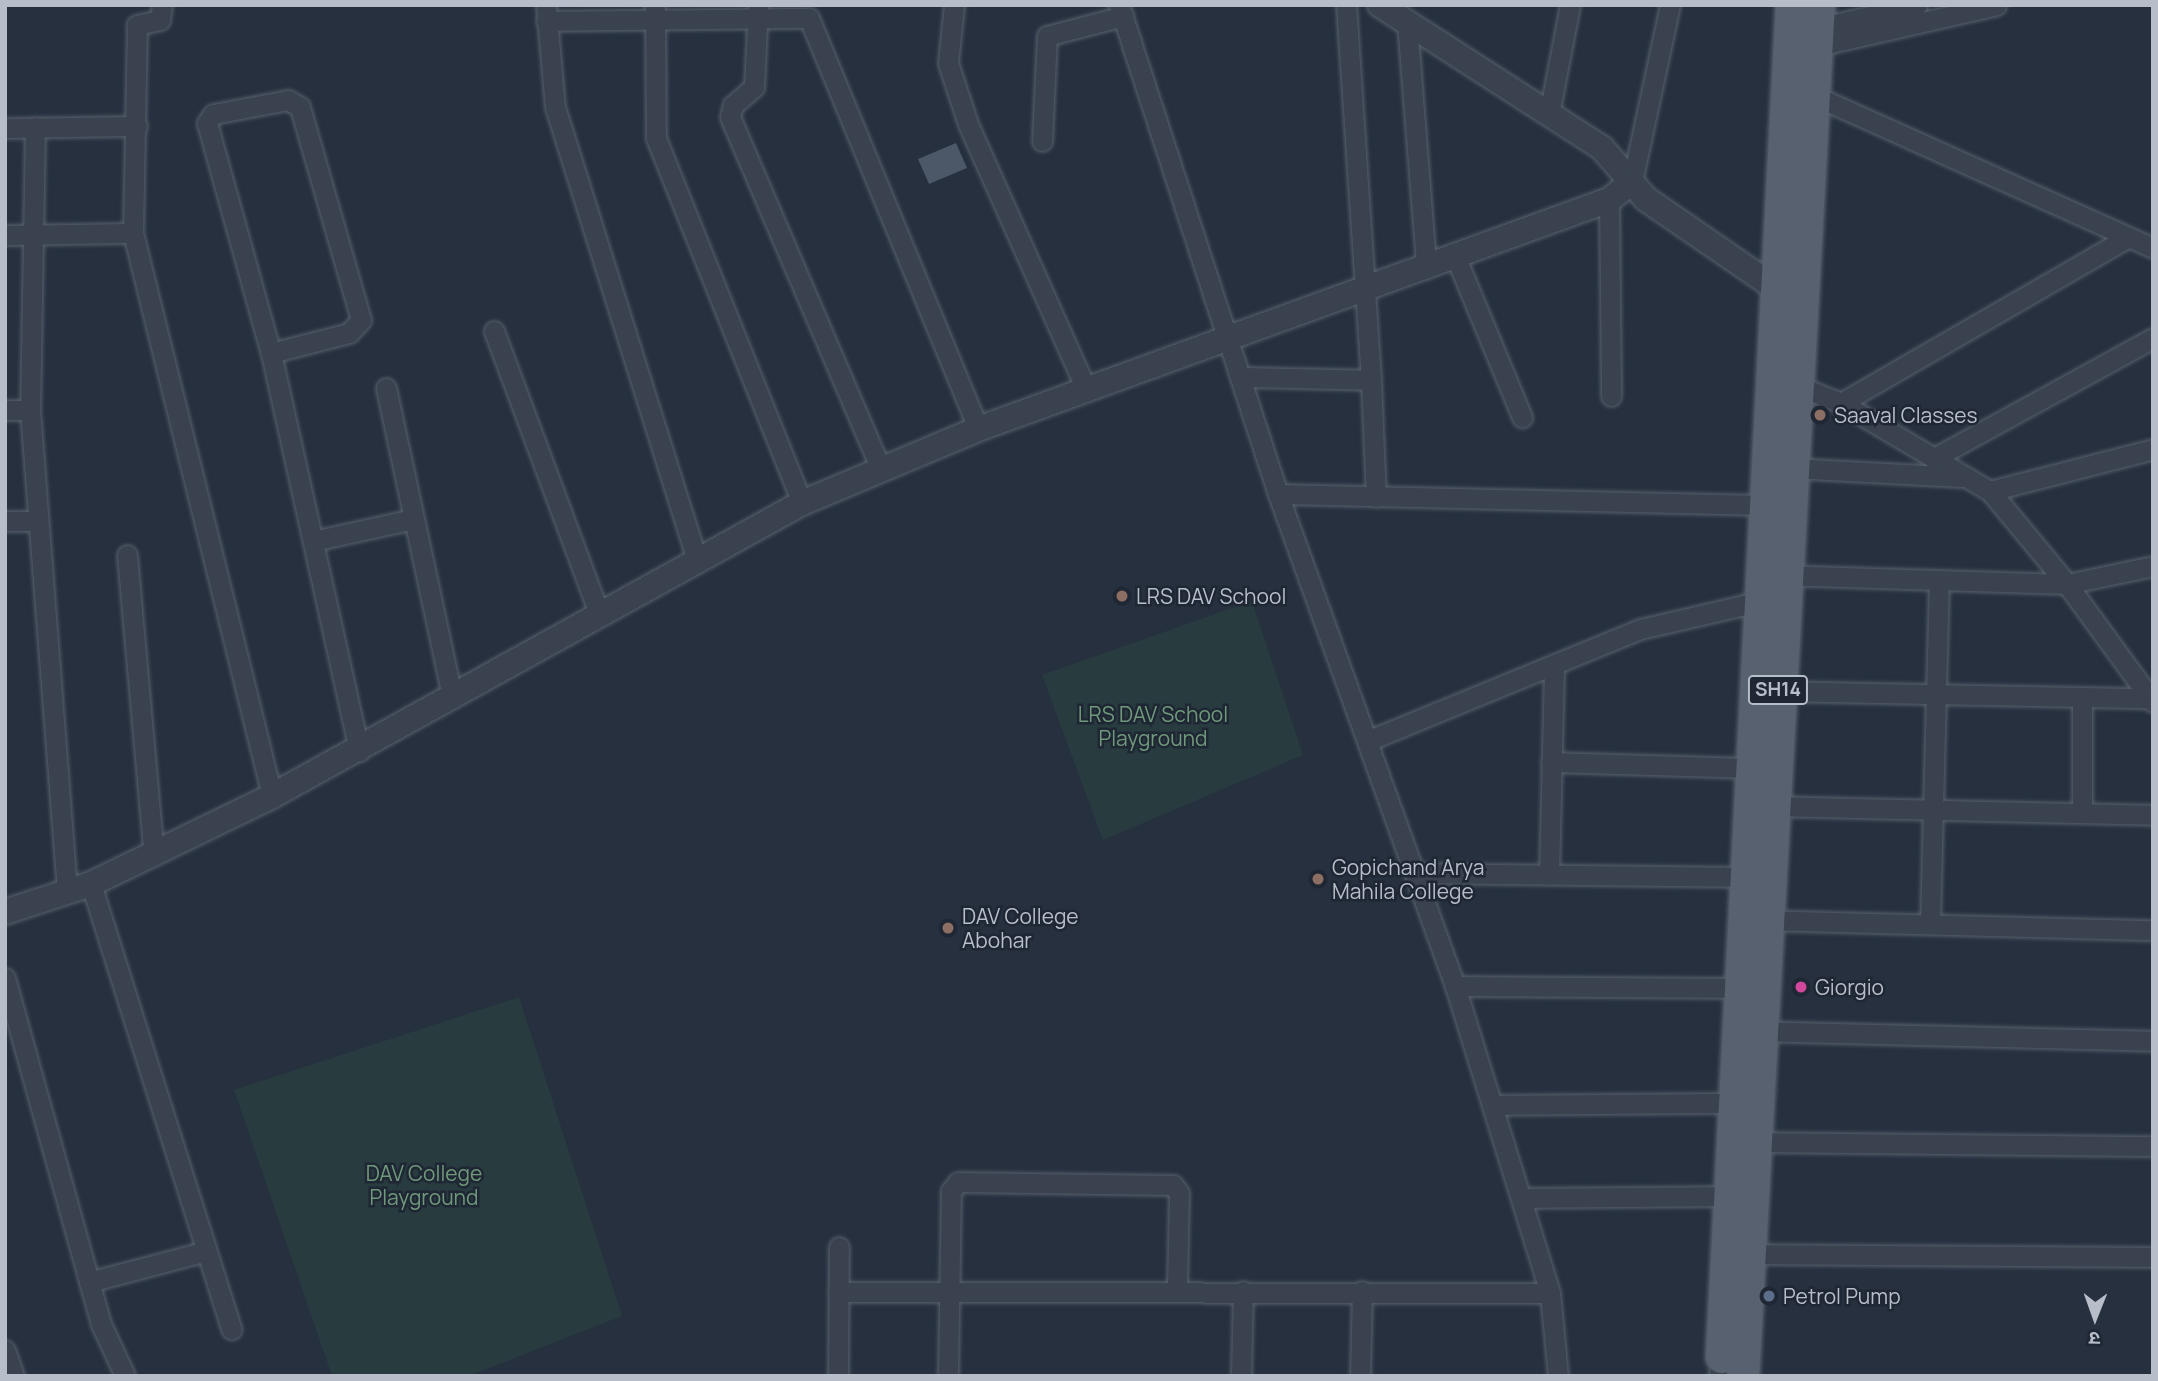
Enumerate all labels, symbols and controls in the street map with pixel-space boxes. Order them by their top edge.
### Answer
place label: Saaval Classes [1834,402,1978,428]
marker: Saaval Classes [1812,407,1828,423]
place label: LRS DAV School [1136,583,1286,609]
marker: LRS DAV School [1114,588,1130,604]
road number: SH14 [1746,674,1810,706]
park label: LRS DAV School Playground [1078,701,1228,751]
place label: Gopichand Arya Mahila College [1332,854,1484,904]
marker: Gopichand Arya Mahila College [1310,871,1326,887]
place label: DAV College Abohar [962,903,1079,953]
marker: DAV College Abohar [940,920,956,936]
place label: Giorgio [1815,974,1884,1000]
marker: Giorgio [1793,979,1809,995]
park label: DAV College Playground [366,1160,482,1210]
place label: Petrol Pump [1783,1283,1901,1309]
north arrow [2060,1283,2130,1353]
marker: Petrol Pump [1761,1288,1777,1304]
text: उ [2089,1326,2100,1352]

